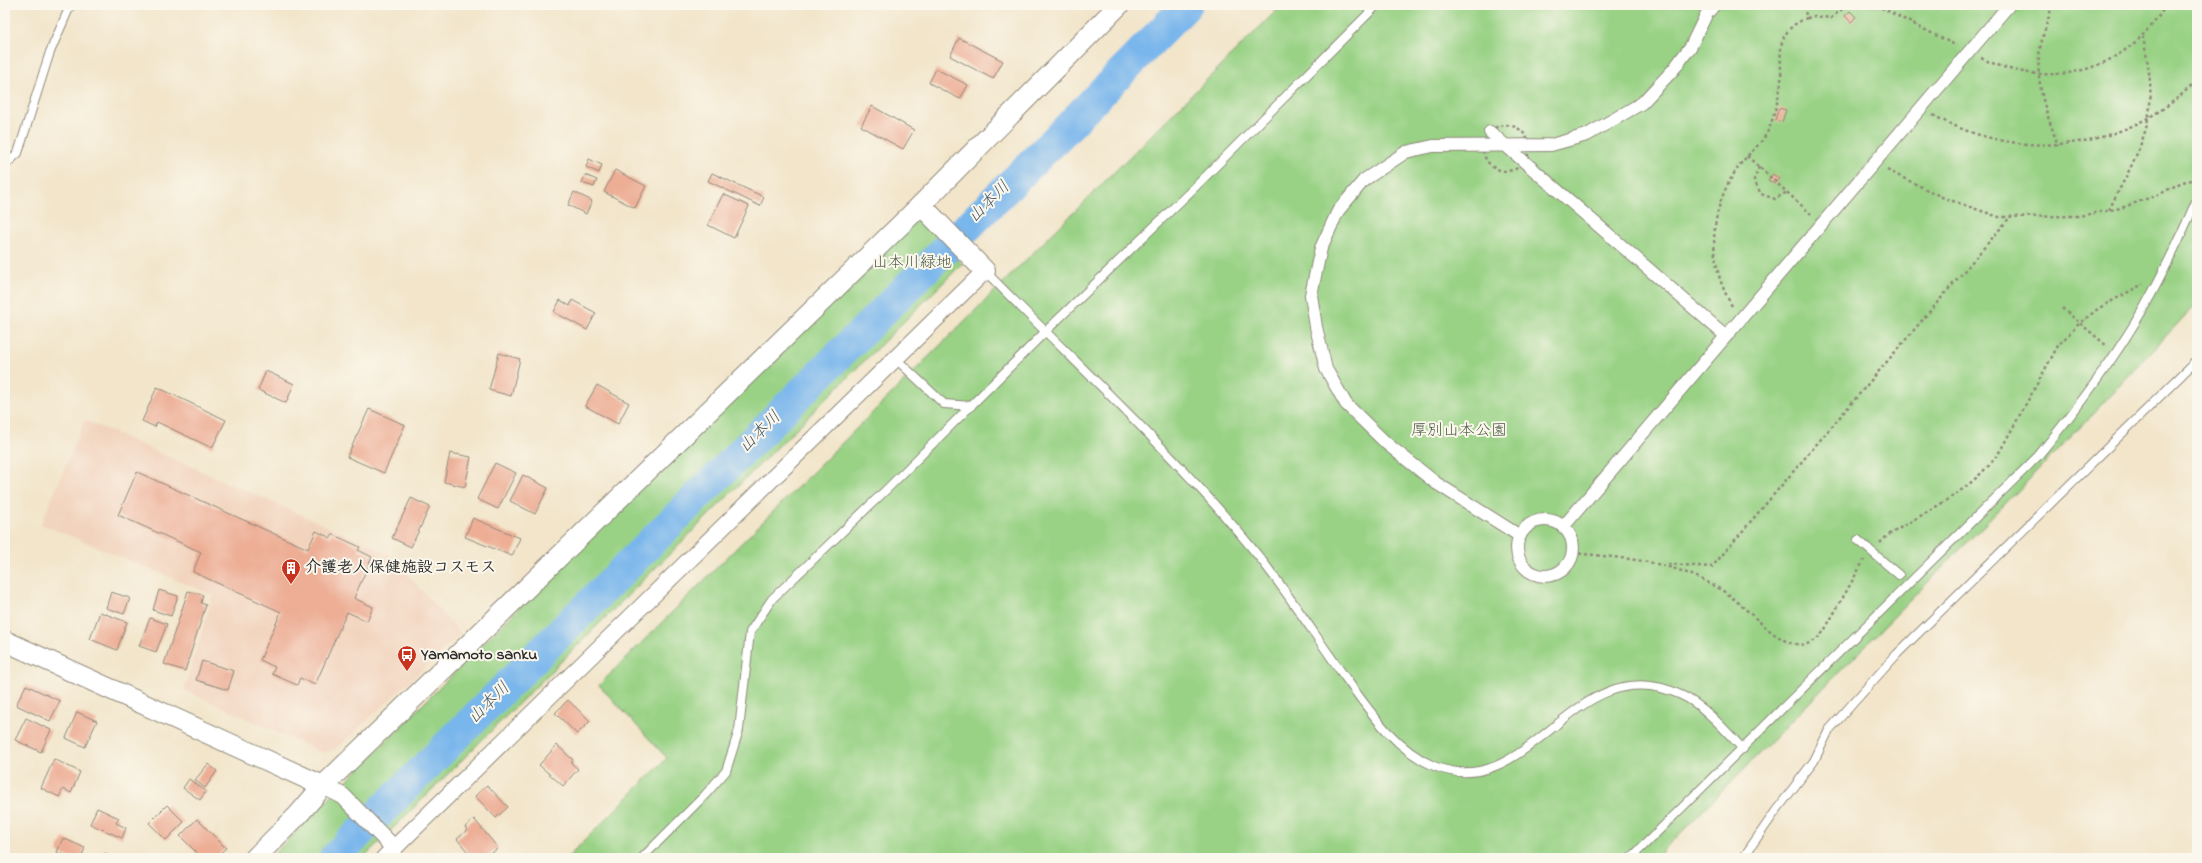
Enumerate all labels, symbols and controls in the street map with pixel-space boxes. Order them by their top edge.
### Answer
water label: 山本川 [962,175,1016,229]
park label: 山本川緑地 [872,251,952,275]
water label: 山本川 [733,405,787,459]
park label: 厚別山本公園 [1411,419,1507,443]
place label: 介護老人保健施設コスモス [305,556,496,580]
building icon: 介護老人保健施設コスモス [280,557,302,585]
place label: Yamamoto sanku [420,643,537,667]
bus stop icon: Yamamoto sanku [396,644,418,672]
water label: 山本川 [462,676,516,730]

